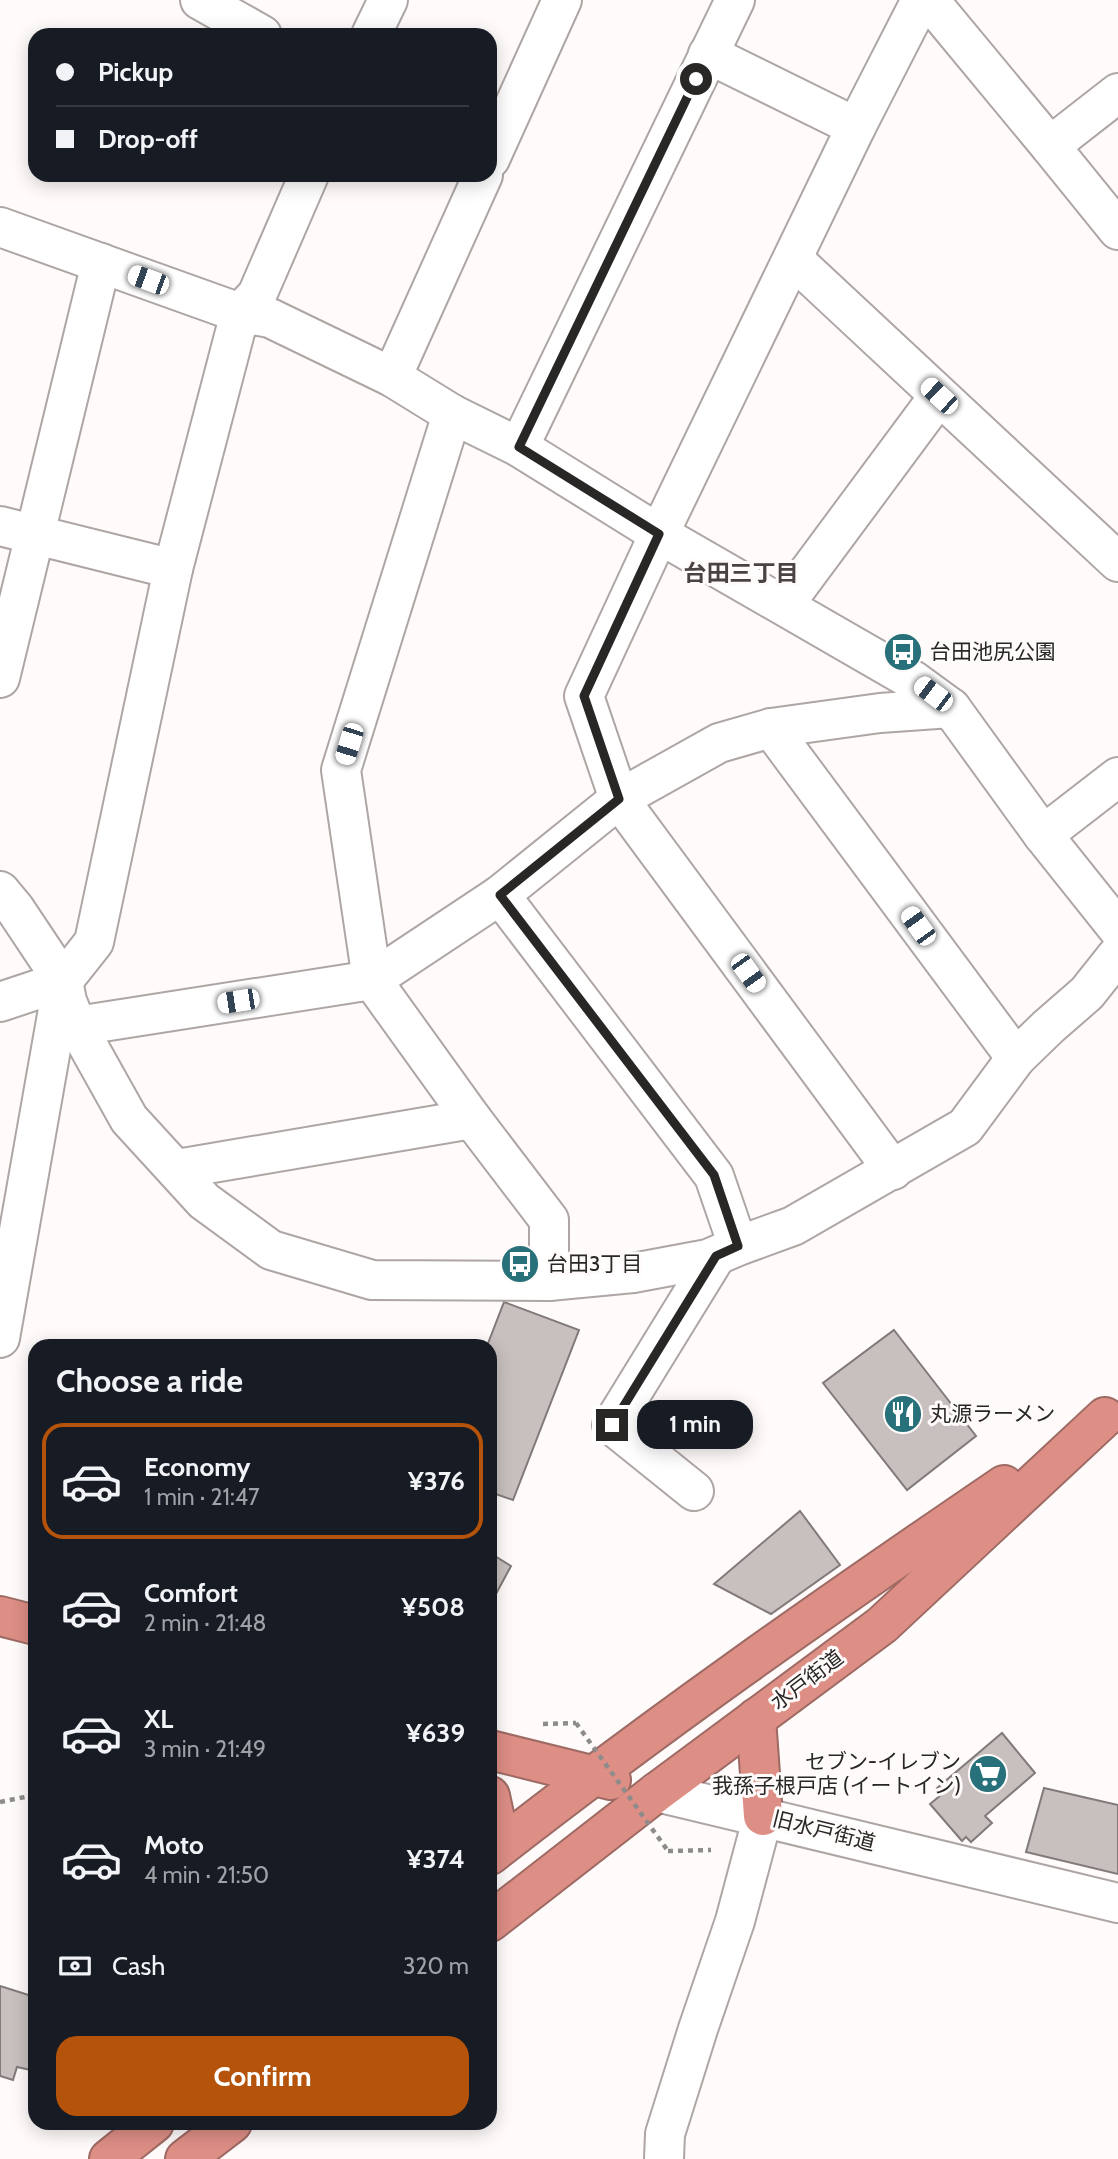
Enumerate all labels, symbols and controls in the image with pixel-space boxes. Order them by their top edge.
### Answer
text: Pickup [98,56,173,88]
route start [680,63,712,95]
text: Drop-off [98,123,198,155]
car [125,263,172,297]
car [917,374,962,418]
district label: 台田三丁目 [684,559,799,587]
bus stop icon: 台田池尻公園 [882,631,924,673]
place label: 台田池尻公園 [930,639,1056,664]
car [910,673,957,715]
car [333,721,366,767]
car [898,903,939,949]
car [728,950,769,996]
car [216,987,261,1015]
bus stop icon: 台田3丁目 [499,1243,541,1285]
place label: 台田3丁目 [547,1251,642,1276]
text: Choose a ride [56,1361,243,1400]
restaurant icon: 丸源ラーメン [882,1393,924,1435]
callout: 1 min [636,1400,752,1450]
place label: 丸源ラーメン [930,1401,1055,1426]
route end [596,1409,628,1441]
text: 1 min [669,1410,721,1438]
icon: car [60,1450,123,1513]
text: Economy [144,1451,250,1483]
text: ¥376 [408,1465,465,1497]
text: 1 min · 21:47 [144,1483,260,1511]
icon: car [60,1576,123,1639]
text: Comfort [144,1577,238,1609]
text: ¥508 [401,1591,465,1623]
text: 2 min · 21:48 [144,1609,267,1637]
street label: 水戸街道 [766,1644,848,1715]
icon: car [60,1702,123,1765]
text: XL [144,1703,173,1735]
text: ¥639 [406,1717,465,1749]
text: 3 min · 21:49 [144,1735,266,1763]
place label: セブン-イレブン 我孫子根戸店 (イートイン) [712,1749,961,1798]
supermarket icon: セブン-イレブン 我孫子根戸店 (イートイン) [967,1753,1009,1795]
street label: 旧水戸街道 [770,1806,878,1855]
icon: car [60,1828,123,1891]
text: Moto [144,1829,204,1861]
text: ¥374 [407,1843,465,1875]
text: 4 min · 21:50 [144,1861,269,1889]
icon: cash [56,1947,94,1985]
text: Cash [112,1950,165,1982]
text: 320 m [403,1952,469,1980]
button: Confirm [56,2036,469,2116]

